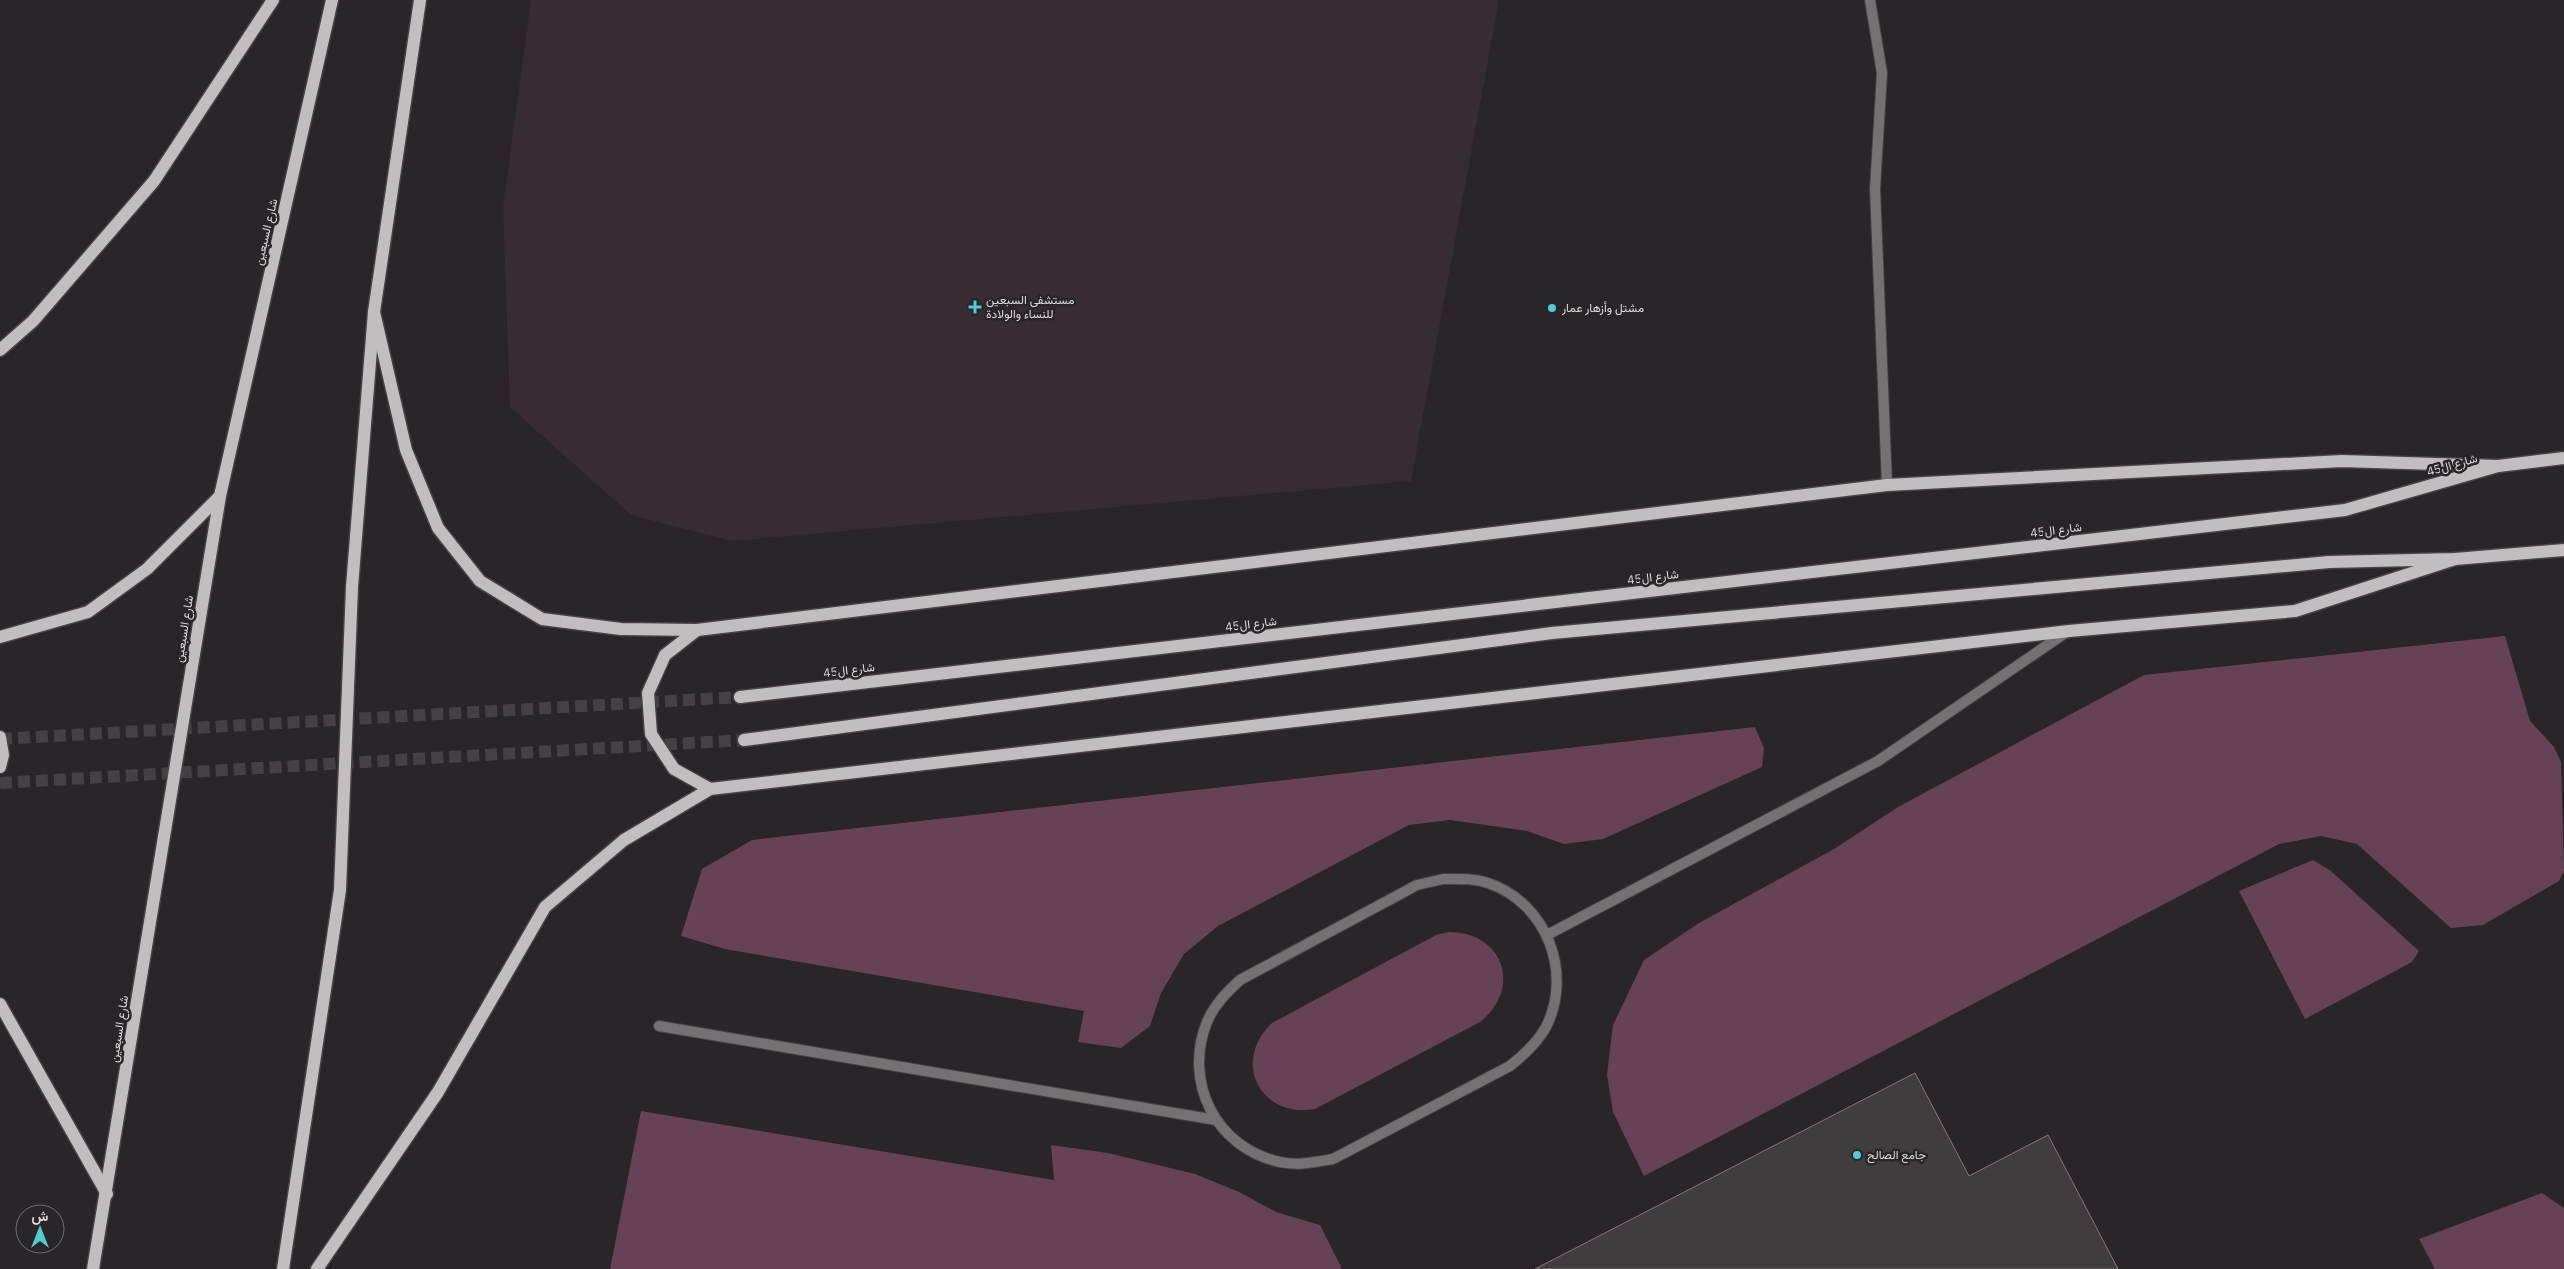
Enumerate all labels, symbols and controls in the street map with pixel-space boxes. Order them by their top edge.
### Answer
street label: شارع السبعين [251,197,282,267]
place label: مستشفى السبعين للنساء والولادة [986,292,1074,322]
marker: مستشفى السبعين للنساء والولادة [968,300,982,314]
place label: مشتل وأزهار عمار [1561,300,1644,316]
marker: مشتل وأزهار عمار [1546,302,1558,314]
street label: شارع ال45 [2425,450,2479,481]
street label: شارع ال45 [2029,519,2083,542]
street label: شارع ال45 [1626,566,1680,589]
street label: شارع السبعين [171,594,198,664]
street label: شارع ال45 [1224,613,1278,636]
street label: شارع ال45 [822,659,876,682]
street label: شارع السبعين [106,994,133,1064]
place label: جامع الصالح [1867,1147,1926,1164]
marker: جامع الصالح [1851,1149,1863,1161]
north arrow [15,1204,65,1254]
text: ش [32,1207,49,1225]

